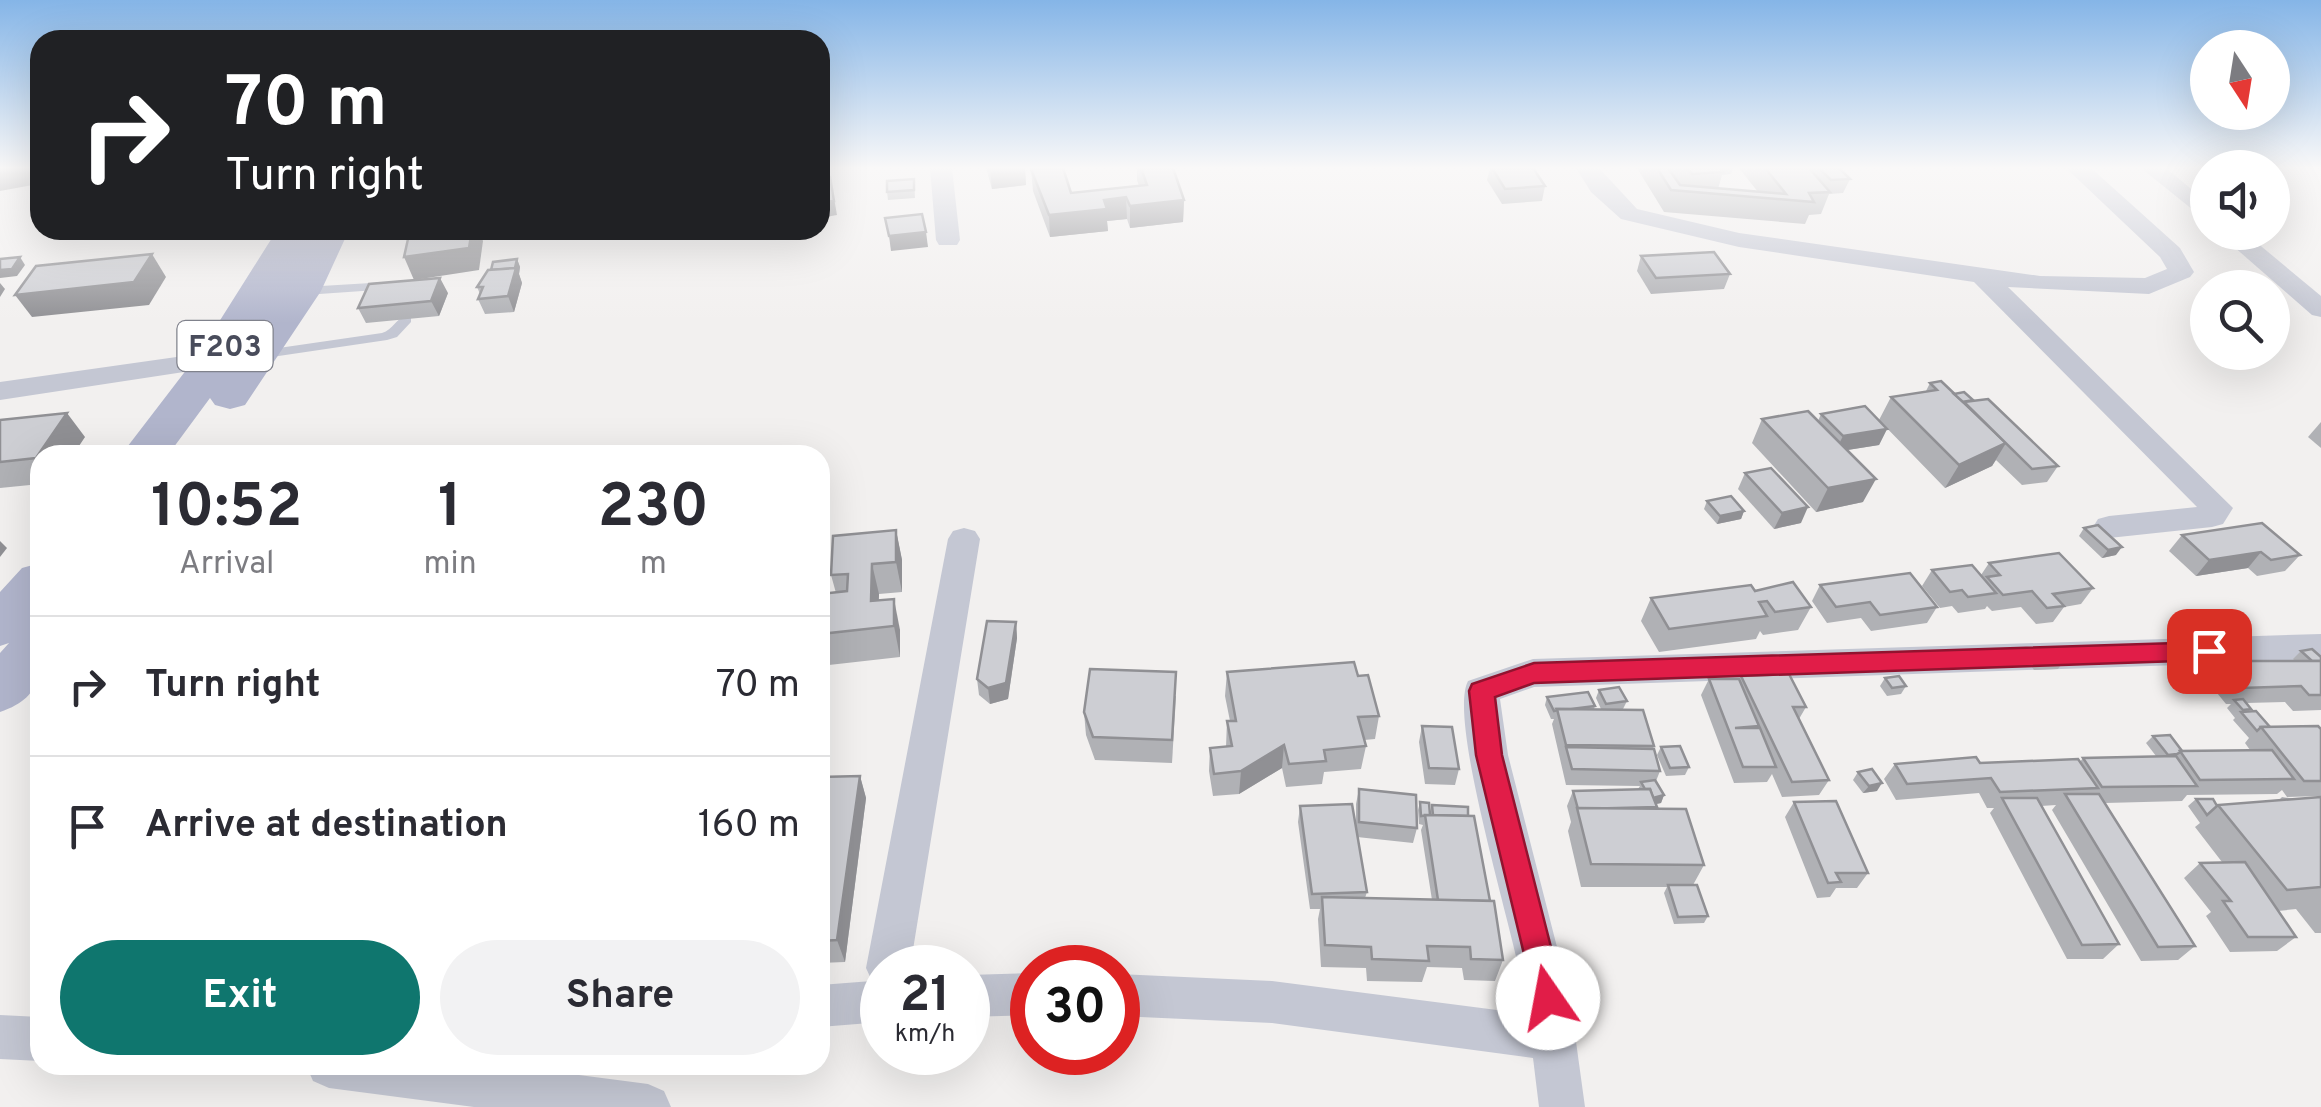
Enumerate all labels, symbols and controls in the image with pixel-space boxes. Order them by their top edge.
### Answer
north arrow [2190,30,2290,130]
map controls [2190,30,2290,370]
text: 70 m [225,62,388,151]
icon: right [60,70,190,200]
text: Turn right [225,149,424,206]
button: sound [2190,150,2290,250]
button: search [2190,270,2290,370]
road number: F203 [178,321,272,371]
text: 10:52 [151,472,302,548]
text: 1 [438,472,462,548]
text: 230 [598,472,709,548]
text: Arrival [179,545,274,585]
text: min [423,545,477,585]
text: m [640,545,667,585]
pin [2167,609,2252,694]
icon: arrive [2182,624,2237,679]
icon: right [60,659,115,714]
text: Turn right [145,662,320,711]
text: 70 m [716,662,800,711]
icon: arrive [60,799,115,854]
text: Arrive at destination [145,802,508,851]
text: 160 m [698,802,800,851]
button: Exit [60,940,420,1055]
button: Share [440,940,800,1055]
speed limit sign: 30 [1010,945,1140,1075]
position arrow [1496,946,1600,1050]
text: 21 [900,966,950,1029]
text: km/h [895,1019,955,1051]

